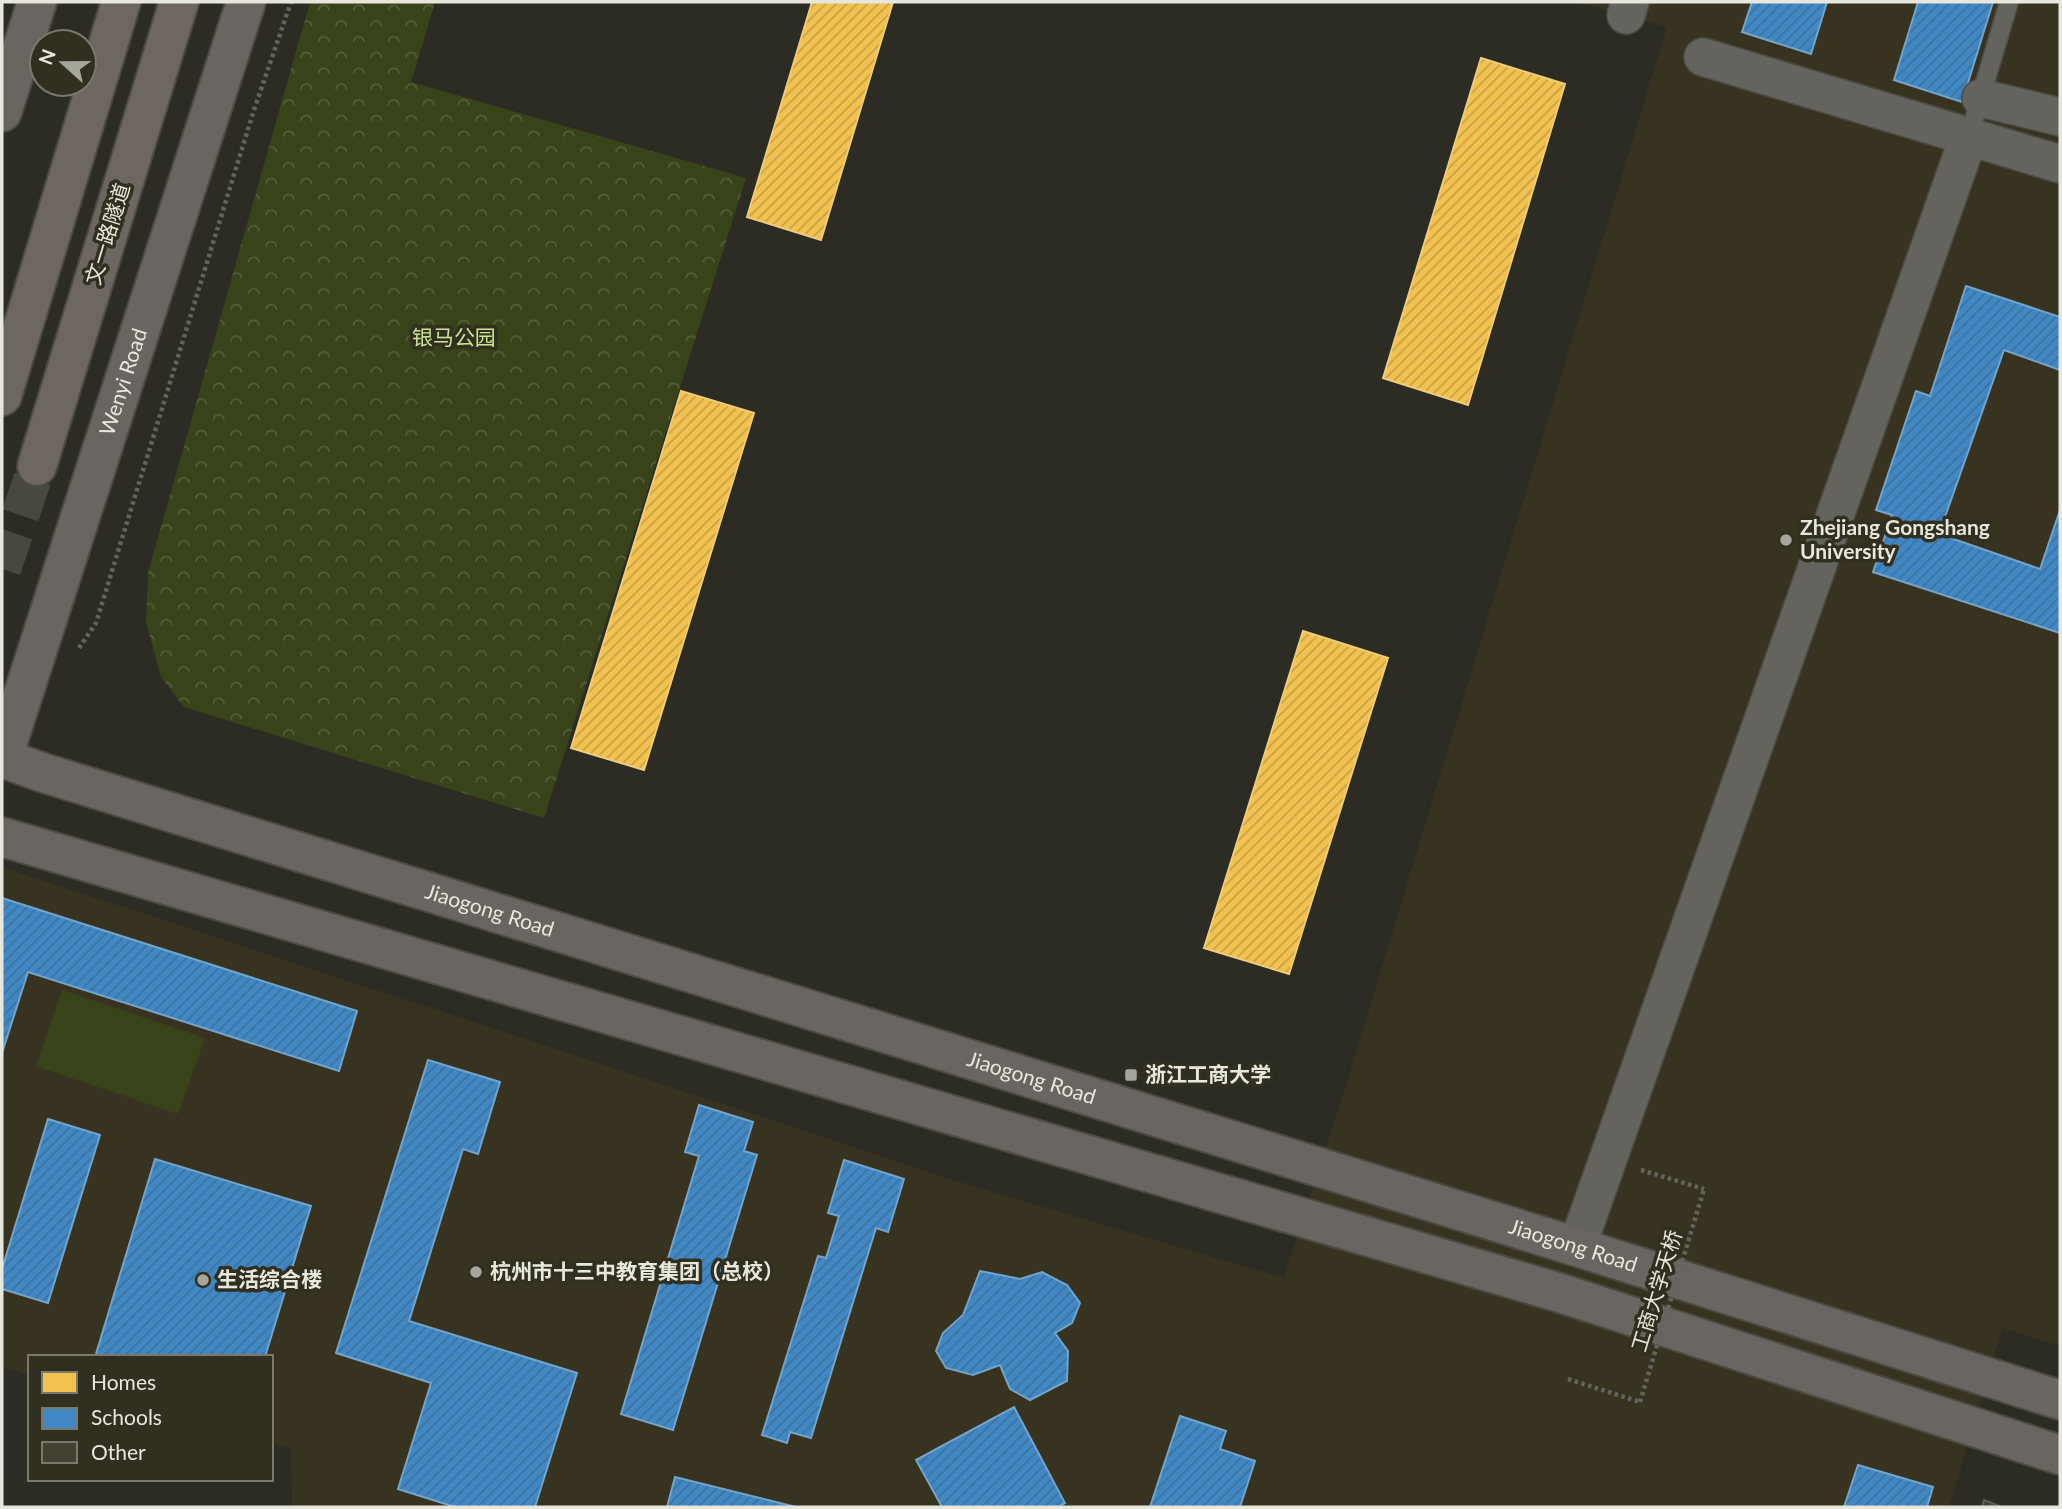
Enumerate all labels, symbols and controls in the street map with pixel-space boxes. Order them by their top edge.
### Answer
north arrow [28,28,98,98]
text: N [33,46,60,68]
street label: 文一路隧道 [79,180,134,287]
park label: 银马公园 [412,324,496,349]
street label: Wenyi Road [93,325,151,438]
place label: Zhejiang Gongshang University [1800,514,1990,563]
marker: Zhejiang Gongshang University [1778,532,1794,548]
street label: Jiaogong Road [423,878,557,941]
street label: Jiaogong Road [964,1045,1099,1108]
place label: 浙江工商大学 [1145,1061,1271,1086]
marker: 浙江工商大学 [1123,1067,1139,1083]
street label: Jiaogong Road [1506,1213,1641,1276]
street label: 工商大学天桥 [1625,1227,1686,1354]
place label: 杭州市十三中教育集团（总校） [490,1258,784,1283]
marker: 杭州市十三中教育集团（总校） [468,1264,484,1280]
place label: 生活综合楼 [217,1266,322,1291]
marker: 生活综合楼 [195,1272,211,1288]
legend [28,1355,273,1481]
text: Homes [91,1369,156,1394]
text: Schools [91,1404,162,1429]
text: Other [91,1439,146,1464]

